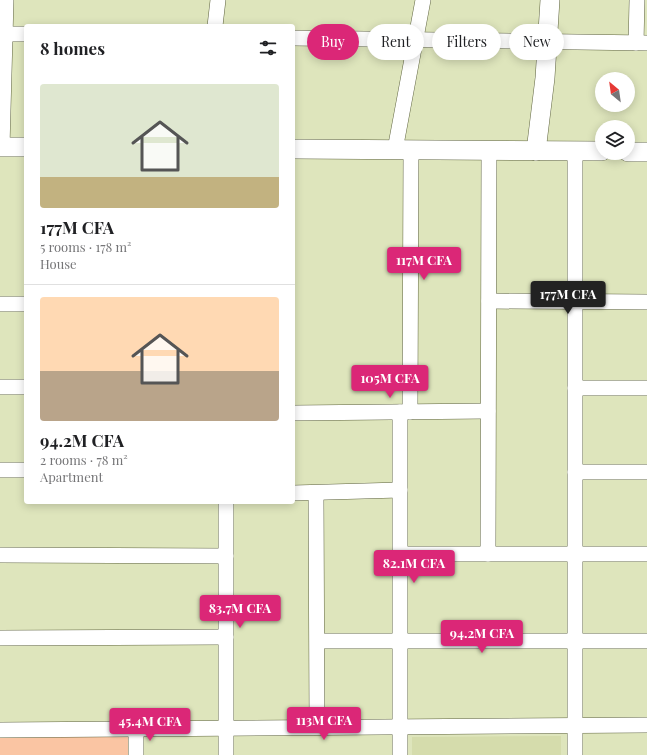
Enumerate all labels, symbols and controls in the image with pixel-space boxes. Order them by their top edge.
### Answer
chip: Buy [307,24,359,60]
chip: Rent [367,24,424,60]
chip: Filters [432,24,501,60]
chip: New [509,24,564,60]
text: 8 homes [40,37,105,59]
icon: filters [257,37,279,59]
north arrow [595,72,635,112]
map controls [595,72,635,160]
icon: home [124,110,196,182]
button: layers [595,120,635,160]
text: 177M CFA [40,216,114,238]
text: 5 rooms · 178 m² [40,238,132,255]
pin: 117M CFA [383,247,465,281]
text: 117M CFA [396,251,452,268]
text: House [40,255,77,272]
pin: 177M CFA [527,281,609,315]
text: 177M CFA [540,285,596,302]
icon: home [124,323,196,395]
pin: 105M CFA [349,365,431,399]
text: 105M CFA [360,369,420,386]
text: 94.2M CFA [40,429,124,451]
text: 2 rooms · 78 m² [40,451,128,468]
text: Apartment [40,468,103,485]
pin: 82.1M CFA [368,550,460,584]
text: 82.1M CFA [383,554,445,571]
pin: 83.7M CFA [194,595,286,629]
text: 83.7M CFA [209,599,271,616]
pin: 94.2M CFA [436,620,528,654]
text: 94.2M CFA [450,624,514,641]
pin: 113M CFA [283,707,365,741]
pin: 45.4M CFA [104,708,196,742]
text: 113M CFA [296,711,352,728]
text: 45.4M CFA [118,712,182,729]

